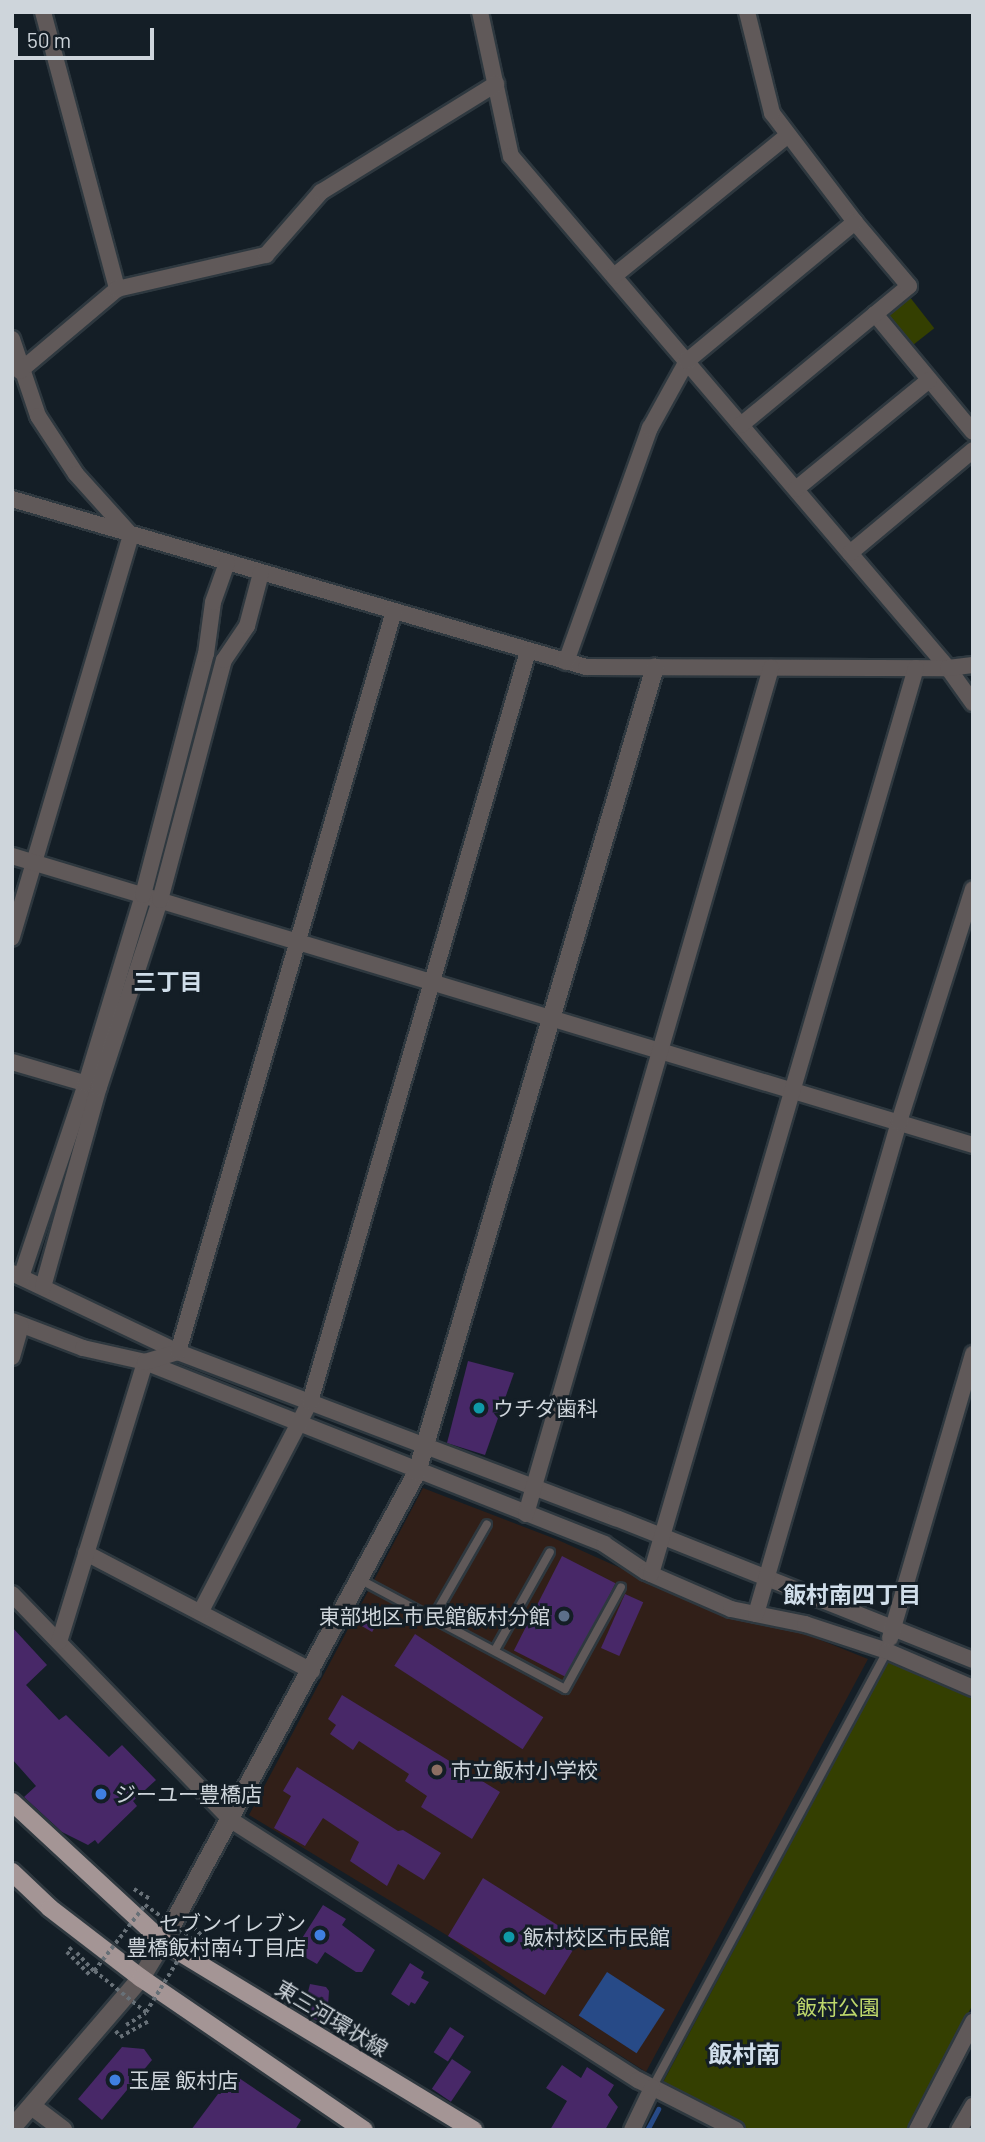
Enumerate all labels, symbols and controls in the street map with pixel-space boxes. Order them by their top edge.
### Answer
scale bar [18,14,158,58]
text: 50 m [27,27,71,52]
district label: 三丁目 [134,967,202,995]
place label: ウチダ歯科 [493,1395,598,1421]
marker: ウチダ歯科 [471,1400,487,1416]
district label: 飯村南四丁目 [783,1580,921,1608]
place label: 東部地区市民館飯村分館 [319,1603,550,1629]
marker: 東部地区市民館飯村分館 [556,1608,572,1624]
place label: 市立飯村小学校 [451,1757,598,1783]
marker: 市立飯村小学校 [429,1762,445,1778]
place label: ジーユー豊橋店 [115,1781,262,1807]
marker: ジーユー豊橋店 [93,1786,109,1802]
place label: セブンイレブン 豊橋飯村南4丁目店 [126,1910,306,1960]
place label: 飯村校区市民館 [523,1924,670,1950]
marker: セブンイレブン 豊橋飯村南4丁目店 [312,1927,328,1943]
marker: 飯村校区市民館 [501,1929,517,1945]
street label: 東三河環状線 [272,1975,392,2061]
park label: 飯村公園 [796,1994,880,2020]
district label: 飯村南 [708,2040,780,2068]
place label: 玉屋 飯村店 [129,2067,238,2093]
marker: 玉屋 飯村店 [107,2072,123,2088]

